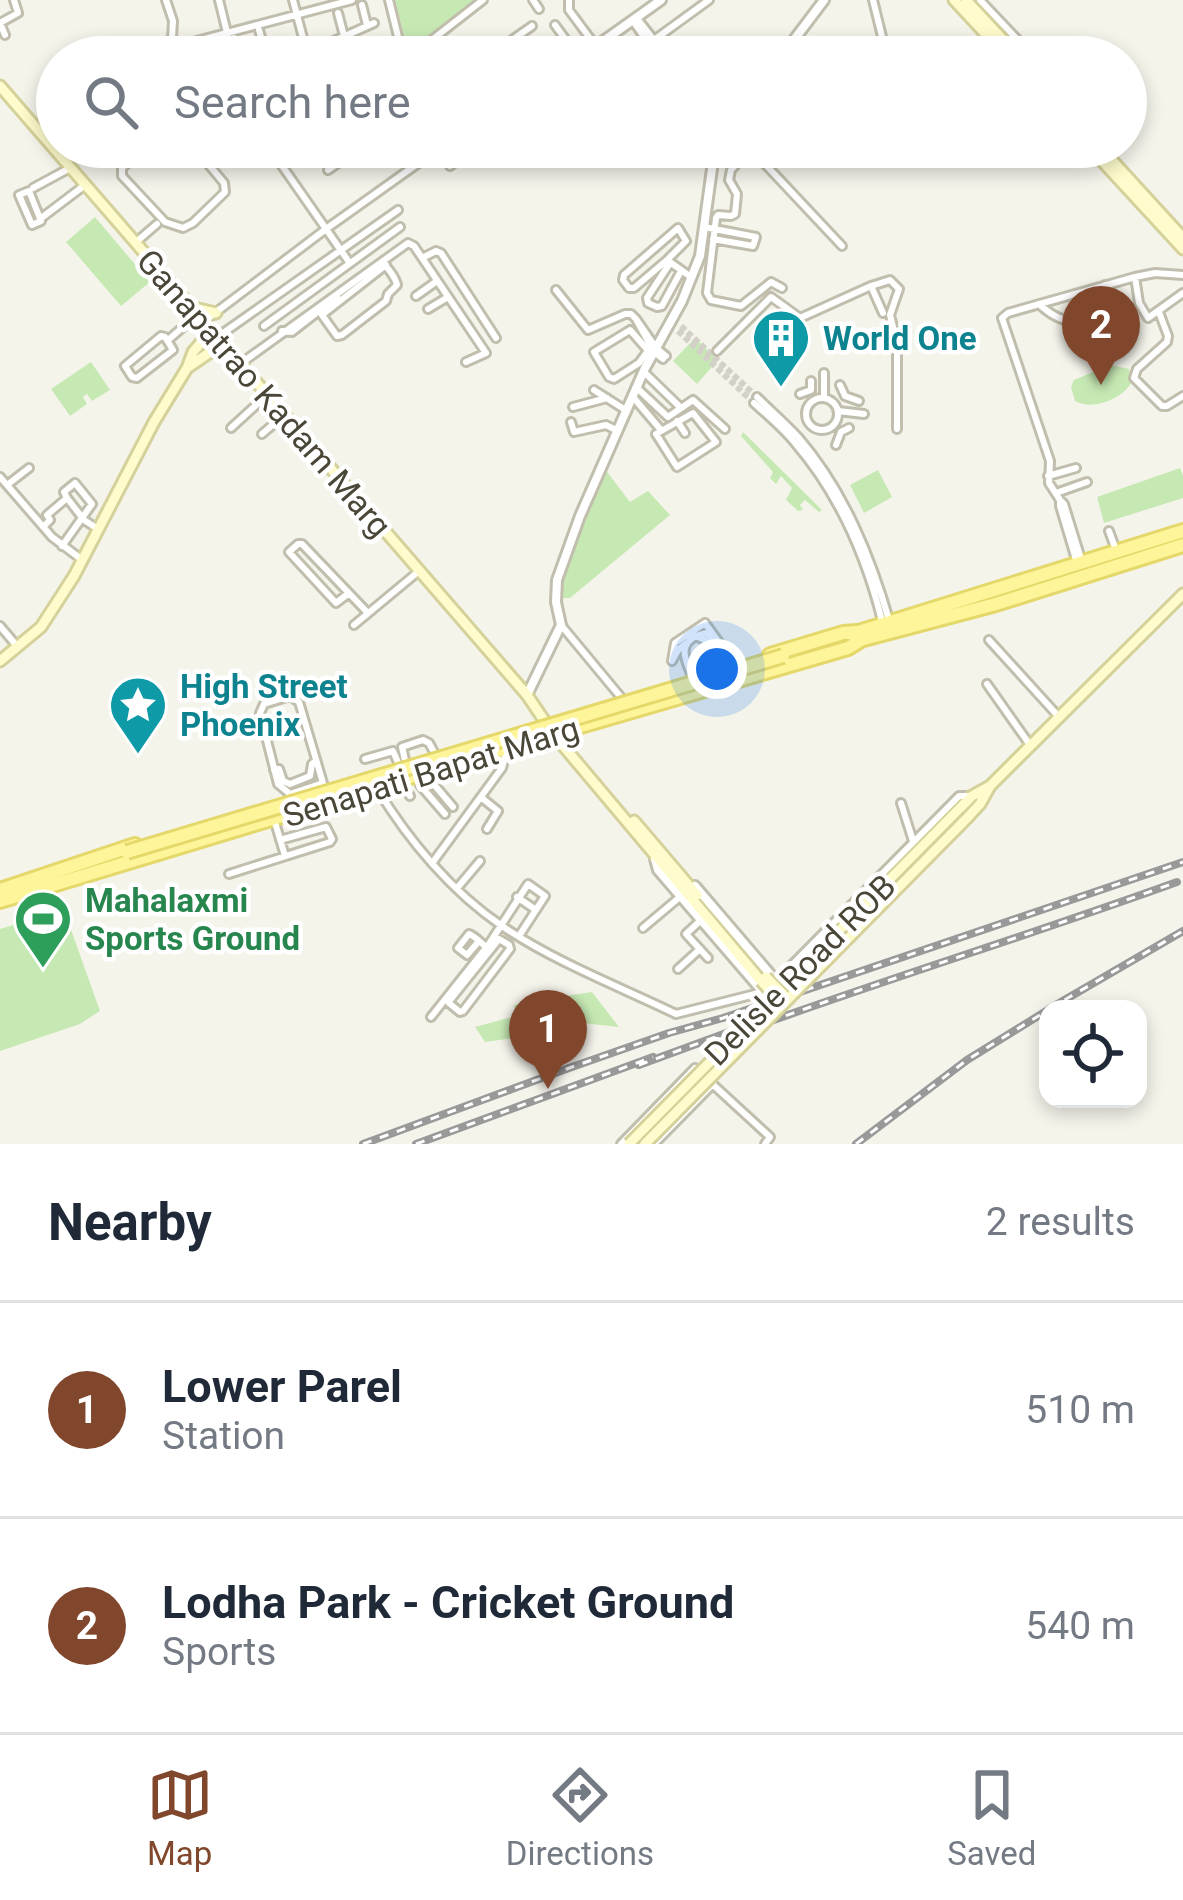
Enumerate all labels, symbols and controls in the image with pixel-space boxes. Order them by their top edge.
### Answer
search box [36,36,1147,168]
icon: search [78,69,144,135]
text: Search here [174,76,411,129]
street label: Ganapatrao Kadam Marg [129,241,399,545]
pin: 2 [1062,286,1140,385]
building icon: World One [750,307,812,389]
place label: World One [823,319,977,358]
your location [687,639,747,699]
place label: High Street Phoenix [180,667,348,744]
place icon: High Street Phoenix [107,674,169,756]
street label: Senapati Bapat Marg [279,708,583,836]
street label: Delisle Road ROB [697,867,903,1073]
place label: Mahalaxmi Sports Ground [85,881,300,958]
sports icon: Mahalaxmi Sports Ground [12,888,74,970]
pin: 1 [509,990,587,1089]
map controls [1039,1000,1147,1108]
button: locate [1039,1000,1147,1108]
text: Nearby [48,1193,212,1252]
text: 2 results [986,1199,1135,1245]
text: Lower Parel [162,1360,402,1413]
text: 1 [76,1387,98,1433]
text: 510 m [1025,1387,1135,1433]
text: Station [162,1413,285,1459]
text: Lodha Park - Cricket Ground [162,1576,734,1629]
text: 2 [76,1603,98,1649]
text: 540 m [1025,1603,1135,1649]
text: Sports [162,1629,276,1675]
tab: Map [147,1762,213,1873]
tab: Directions [506,1762,654,1873]
tab: Saved [947,1762,1036,1873]

